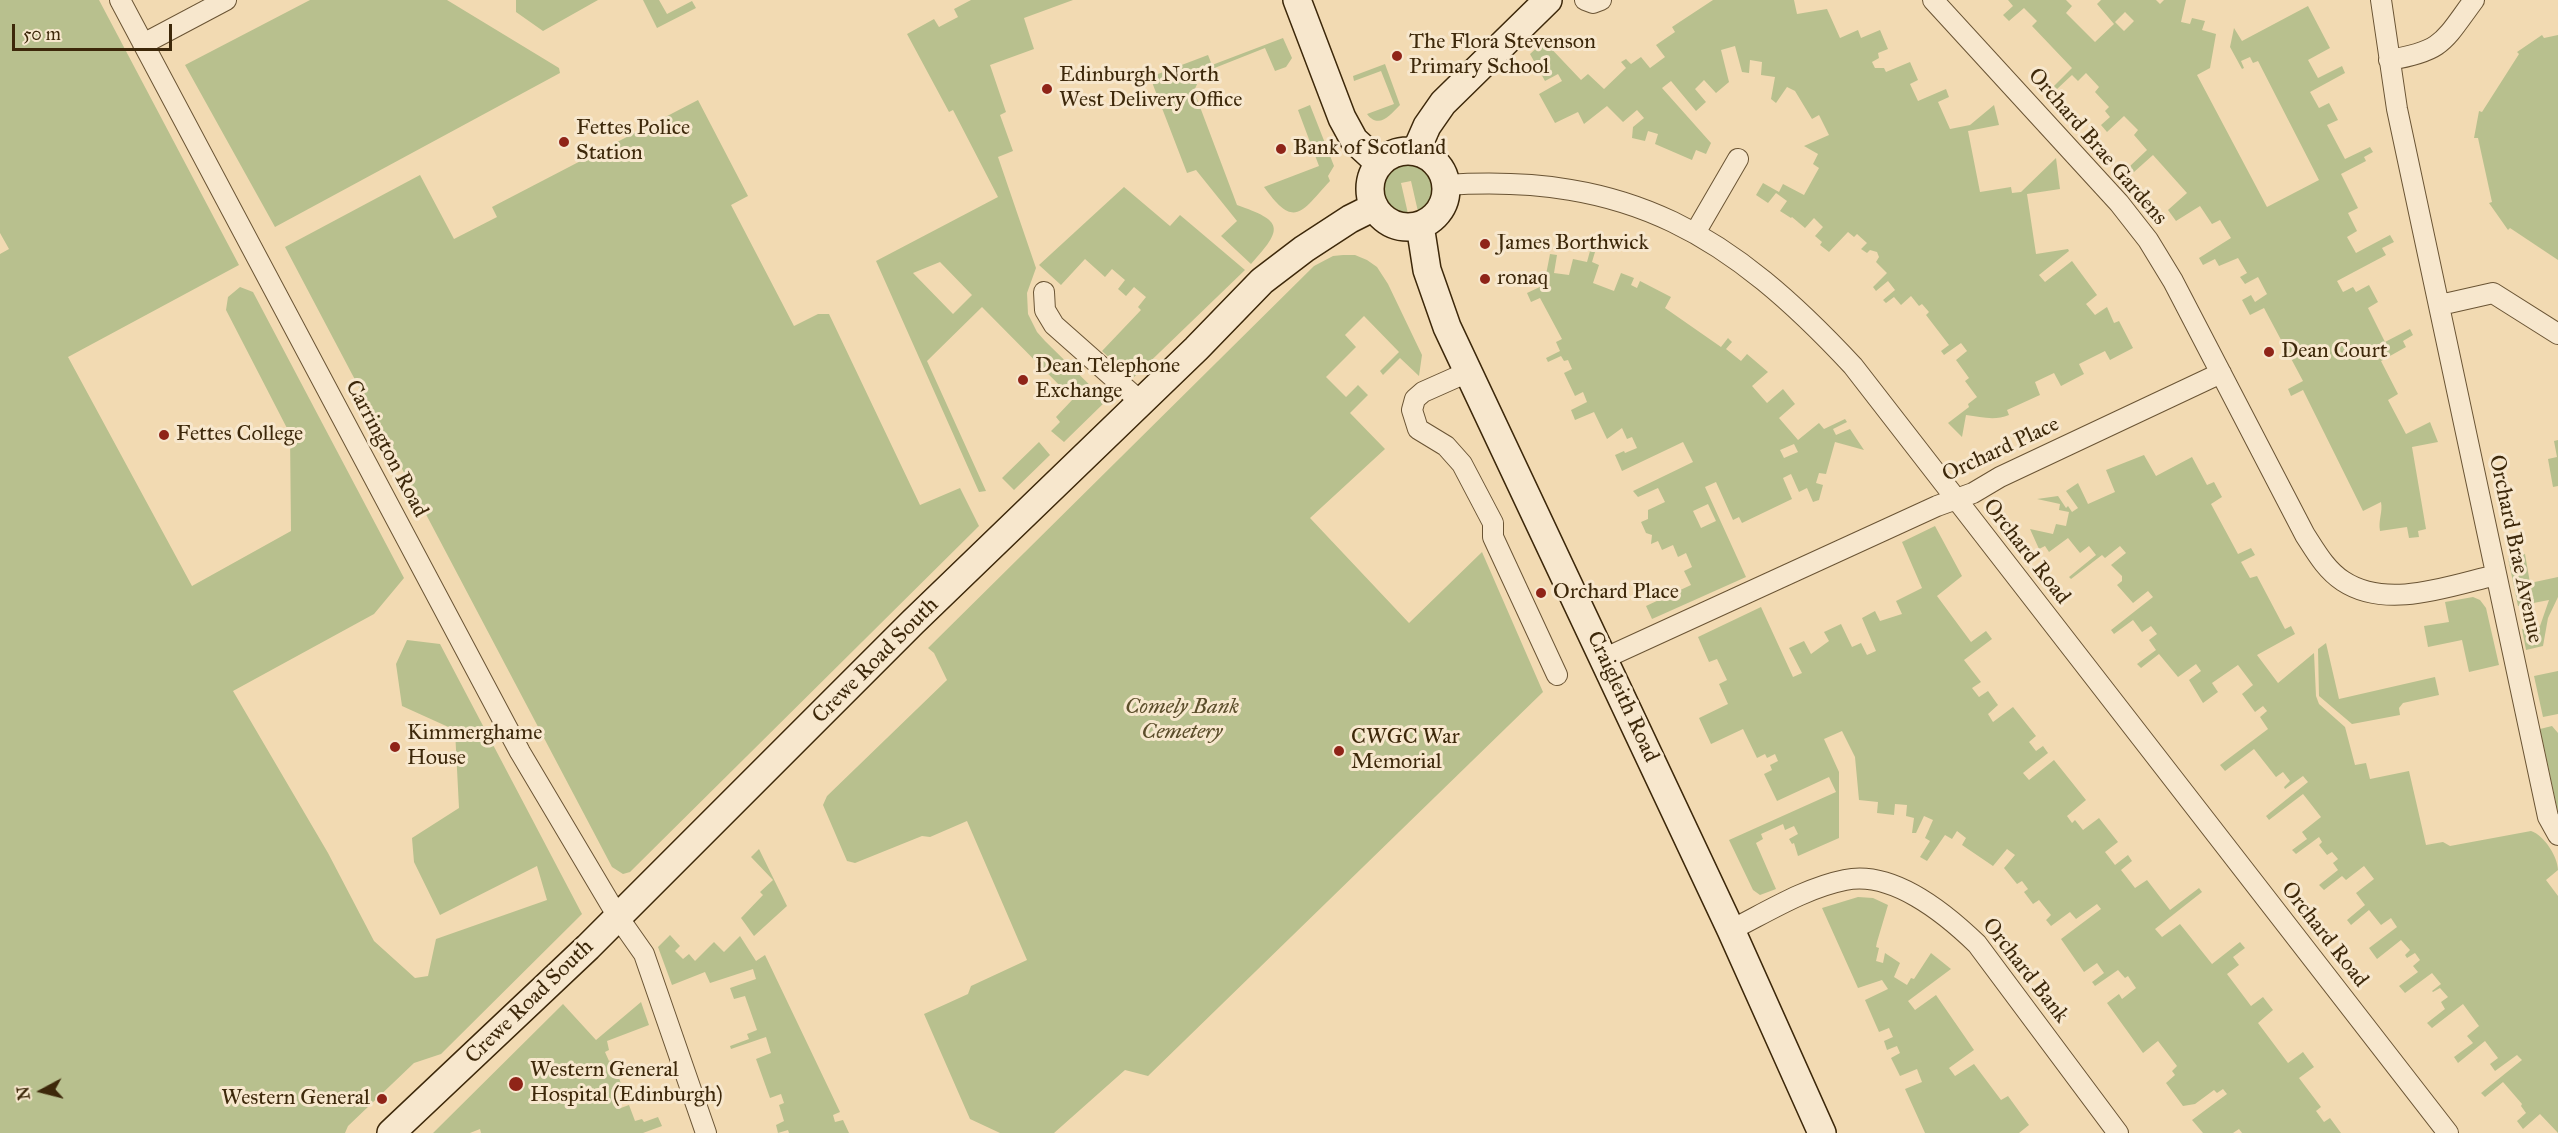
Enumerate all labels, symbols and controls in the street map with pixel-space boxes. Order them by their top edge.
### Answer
scale bar [15,12,176,50]
text: 50 m [23,23,61,45]
place label: The Flora Stevenson Primary School [1409,30,1596,82]
marker: The Flora Stevenson Primary School [1390,49,1404,63]
place label: Edinburgh North West Delivery Office [1059,63,1242,114]
street label: Orchard Brae Gardens [2022,63,2172,231]
marker: Edinburgh North West Delivery Office [1040,82,1054,96]
place label: Fettes Police Station [576,116,690,168]
marker: Fettes Police Station [557,135,571,149]
place label: Bank of Scotland [1293,136,1446,162]
marker: Bank of Scotland [1274,142,1288,156]
place label: James Borthwick [1497,231,1649,257]
marker: James Borthwick [1478,237,1492,251]
place label: ronaq [1497,266,1548,292]
marker: ronaq [1478,272,1492,286]
place label: Dean Court [2281,339,2387,365]
marker: Dean Court [2262,345,2276,359]
place label: Dean Telephone Exchange [1035,354,1180,406]
marker: Dean Telephone Exchange [1016,373,1030,387]
street label: Carrington Road [339,376,433,522]
street label: Orchard Place [1938,411,2064,489]
place label: Fettes College [176,422,303,448]
marker: Fettes College [157,428,171,442]
street label: Orchard Brae Avenue [2482,453,2548,645]
street label: Orchard Road [1977,494,2075,610]
place label: Orchard Place [1553,580,1679,606]
marker: Orchard Place [1534,586,1548,600]
street label: Crewe Road South [807,592,945,730]
street label: Craigleith Road [1580,627,1664,767]
park label: Comely Bank Cemetery [1125,695,1239,746]
place label: Kimmerghame House [407,721,542,772]
place label: CWGC War Memorial [1351,725,1460,776]
marker: Kimmerghame House [388,740,402,754]
marker: CWGC War Memorial [1332,744,1346,758]
street label: Orchard Road [2275,877,2373,993]
street label: Orchard Bank [1976,913,2074,1029]
street label: Crewe Road South [461,934,599,1070]
place label: Western General Hospital (Edinburgh) [530,1058,723,1110]
north arrow [12,1061,72,1121]
marker: Western General Hospital (Edinburgh) [507,1075,525,1093]
text: N [13,1085,34,1101]
place label: Western General [221,1086,370,1112]
marker: Western General [375,1092,389,1106]

